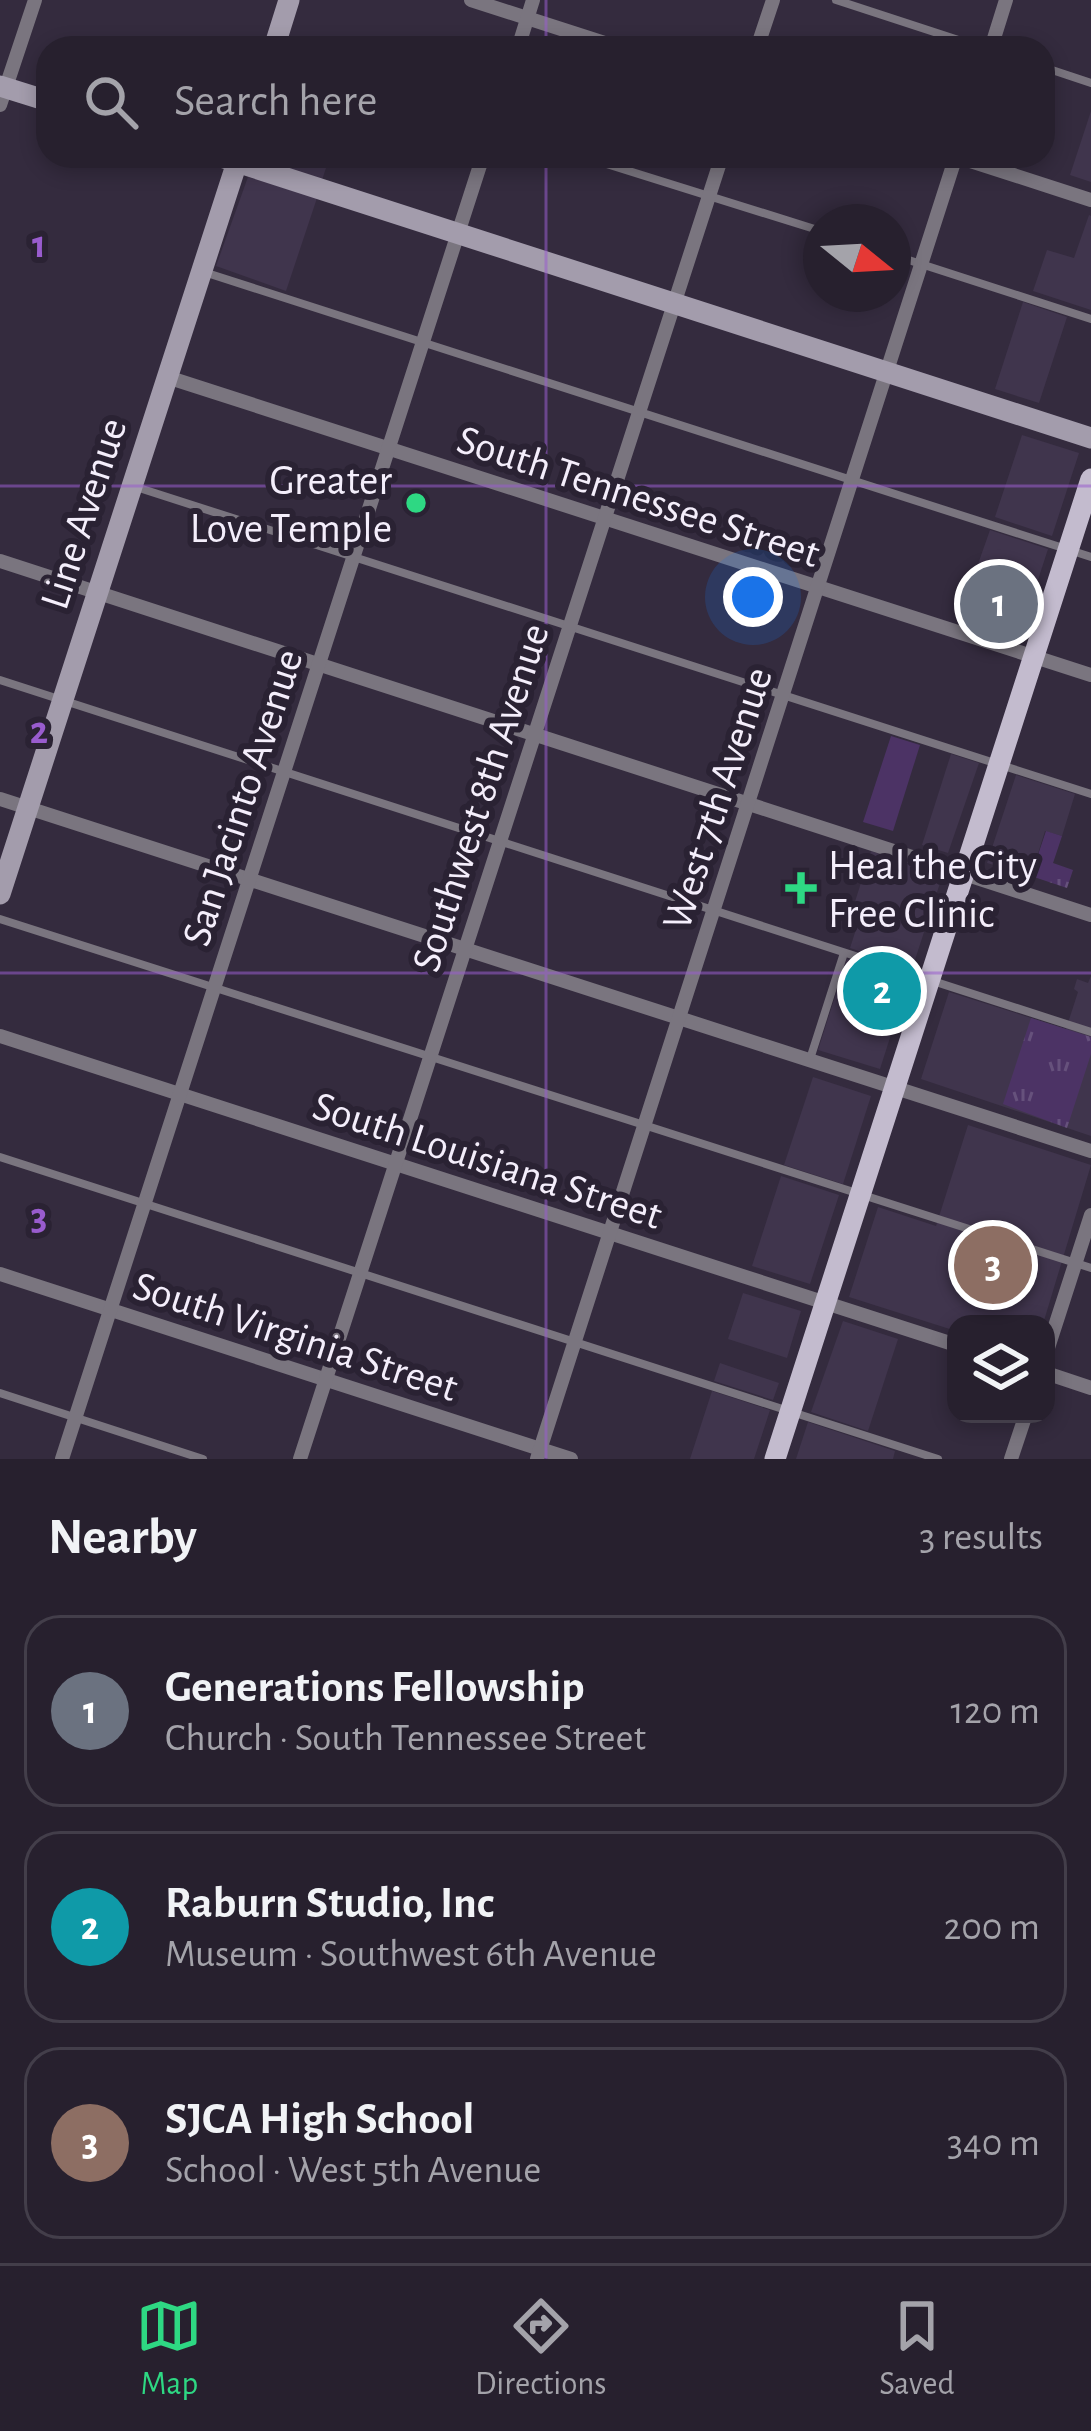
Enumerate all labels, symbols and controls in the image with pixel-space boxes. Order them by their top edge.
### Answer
search box [36,36,1055,168]
icon: search [78,69,144,135]
text: Search here [174,79,377,124]
north arrow [803,204,911,312]
text: 1 [32,226,46,265]
street label: Line Avenue [33,413,134,614]
street label: South Tennessee Street [452,418,825,575]
place label: Greater Love Temple [190,460,392,550]
marker: Greater Love Temple [403,490,429,516]
pin: 1 [960,559,1038,649]
your location [723,567,783,627]
street label: Southwest 8th Avenue [405,619,557,977]
street label: San Jacinto Avenue [175,644,311,951]
street label: West 7th Avenue [656,662,780,935]
text: 2 [30,712,48,751]
place label: Heal the City Free Clinic [828,845,1037,935]
marker: Heal the City Free Clinic [785,872,817,904]
pin: 2 [843,946,921,1036]
street label: South Louisiana Street [308,1085,667,1237]
text: 3 [31,1198,47,1237]
pin: 3 [954,1220,1032,1310]
street label: South Virginia Street [128,1265,463,1409]
map controls [947,1315,1055,1423]
button: layers [947,1315,1055,1423]
text: Nearby [48,1512,197,1563]
text: 3 results [919,1518,1043,1557]
text: Generations Fellowship [165,1665,584,1710]
text: 1 [83,1692,97,1731]
text: 120 m [951,1692,1040,1731]
text: Church · South Tennessee Street [165,1719,646,1758]
text: Raburn Studio, Inc [165,1881,494,1926]
text: 2 [81,1908,99,1947]
text: 200 m [943,1908,1040,1947]
text: Museum · Southwest 6th Avenue [165,1935,657,1974]
text: SJCA High School [165,2097,474,2142]
text: 3 [82,2124,98,2163]
text: 340 m [947,2124,1040,2163]
text: School · West 5th Avenue [165,2151,541,2190]
tab: Map [136,2293,202,2405]
tab: Directions [475,2293,606,2405]
tab: Saved [879,2293,955,2405]

